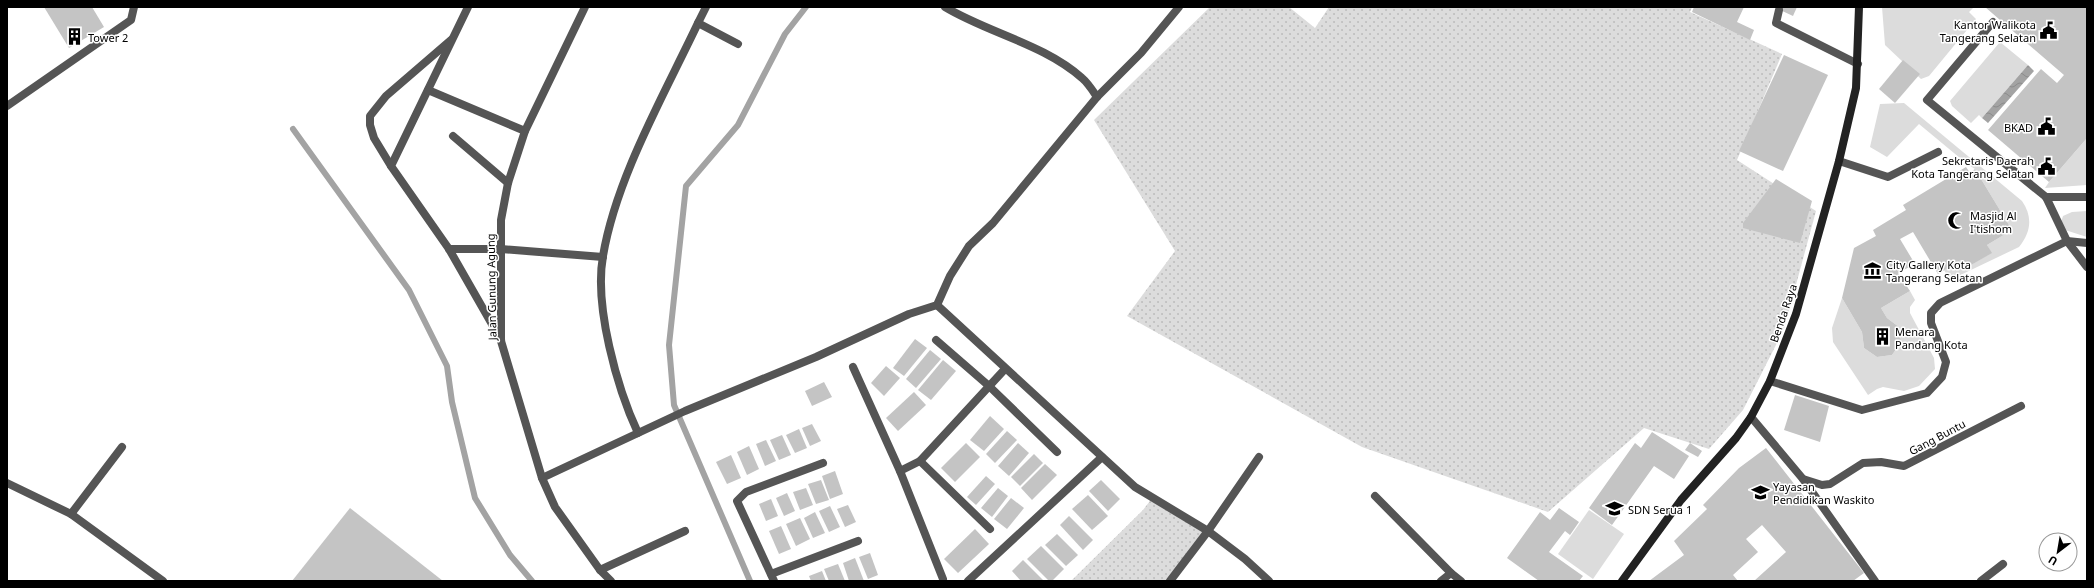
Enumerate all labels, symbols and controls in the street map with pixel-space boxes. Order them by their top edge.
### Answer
place label: Kantor Walikota Tangerang Selatan [1940,17,2036,45]
public building icon: Kantor Walikota Tangerang Selatan [2039,20,2059,40]
building icon: Tower 2 [65,27,85,47]
place label: Tower 2 [88,30,128,45]
public building icon: BKAD [2036,117,2056,137]
place label: BKAD [2004,120,2033,135]
place label: Sekretaris Daerah Kota Tangerang Selatan [1911,153,2034,181]
public building icon: Sekretaris Daerah Kota Tangerang Selatan [2037,156,2057,176]
place label: Masjid Al I'tishom [1970,208,2017,236]
mosque icon: Masjid Al I'tishom [1947,211,1967,231]
street label: Jalan Gunung Agung [483,233,499,342]
place label: City Gallery Kota Tangerang Selatan [1886,257,1982,285]
museum icon: City Gallery Kota Tangerang Selatan [1863,260,1883,280]
street label: Benda Raya [1766,282,1800,344]
place label: Menara Pandang Kota [1895,324,1968,352]
building icon: Menara Pandang Kota [1872,327,1892,347]
street label: Gang Buntu [1906,416,1968,458]
place label: Yayasan Pendidikan Waskito [1773,479,1875,507]
school or university icon: Yayasan Pendidikan Waskito [1750,482,1770,502]
school or university icon: SDN Serua 1 [1605,499,1625,519]
place label: SDN Serua 1 [1628,502,1692,517]
north arrow [2038,532,2078,572]
text: U [2045,552,2060,570]

